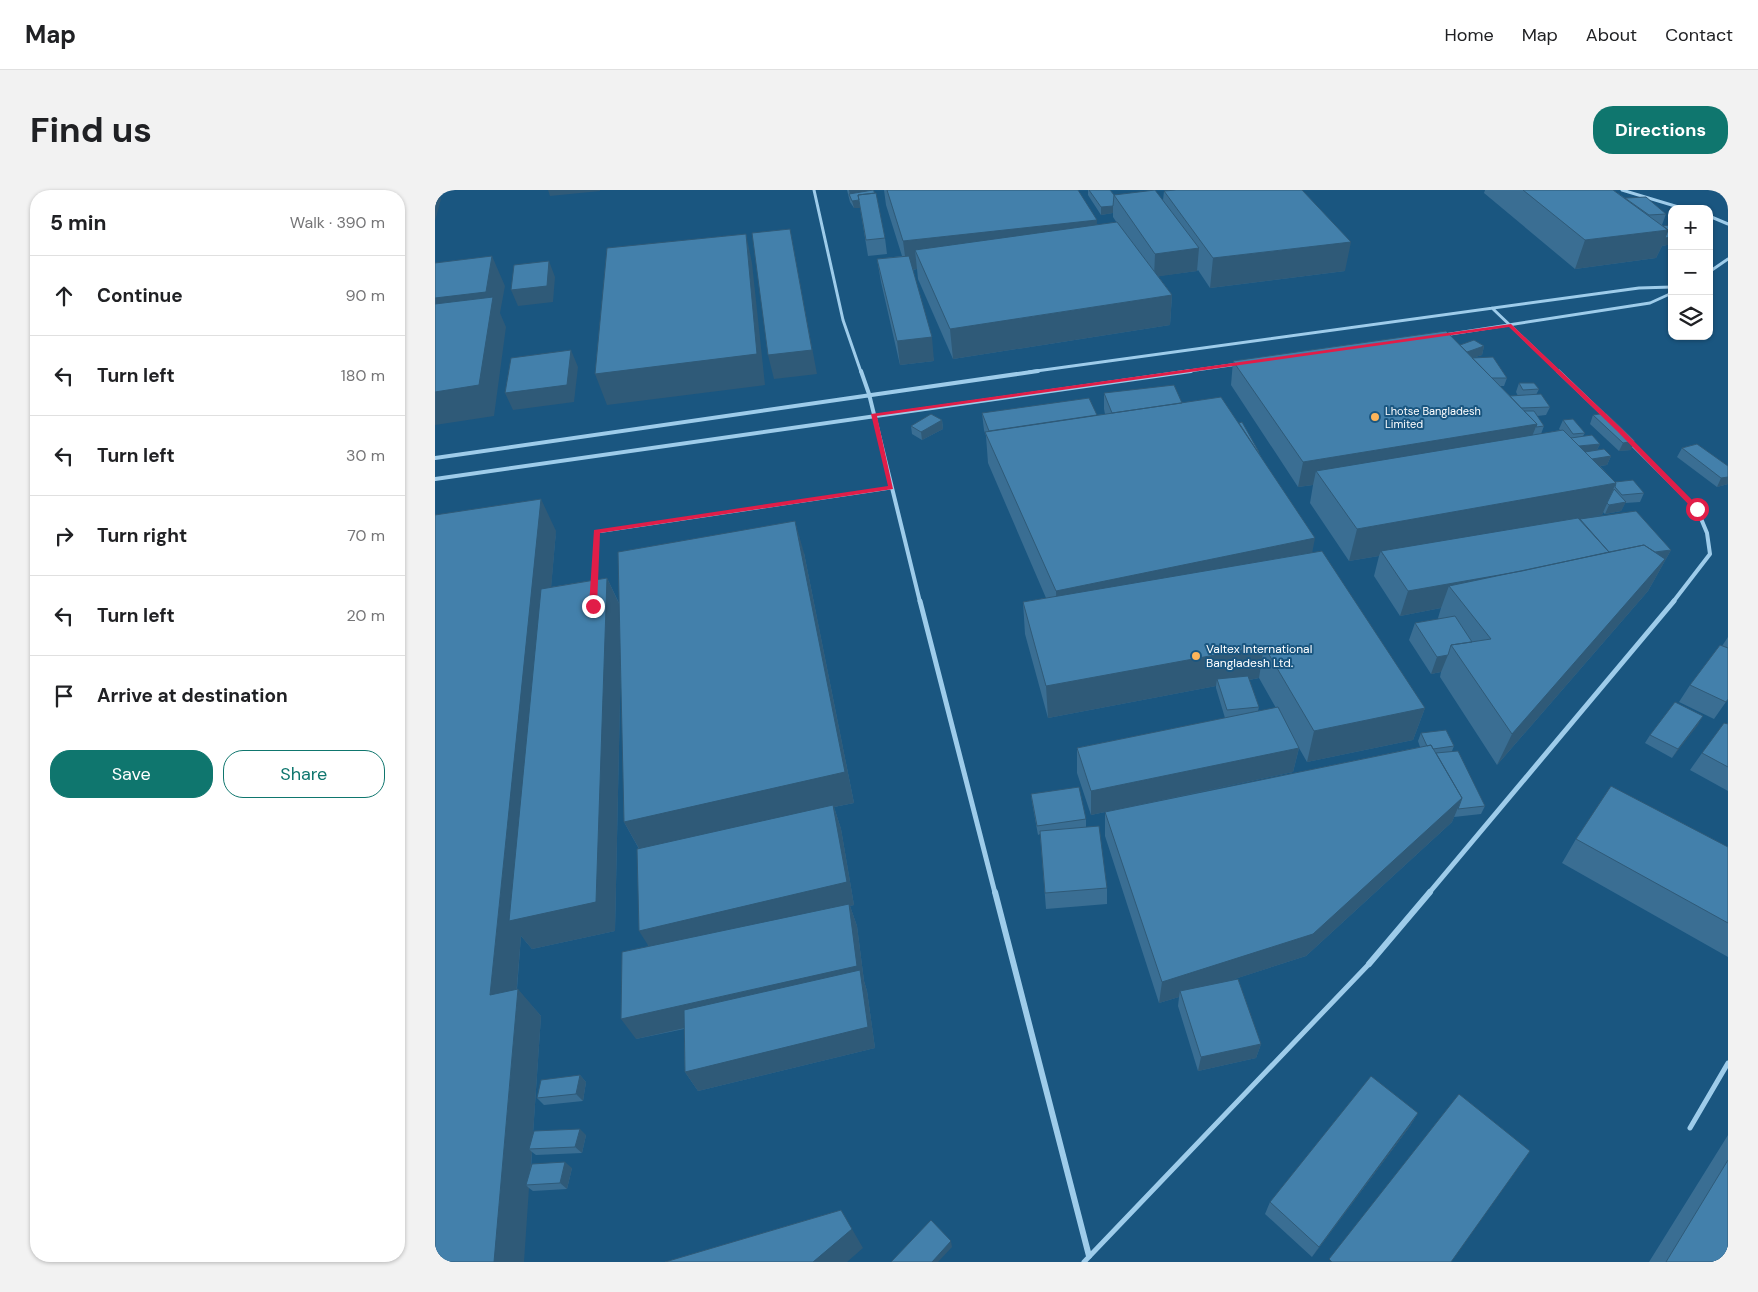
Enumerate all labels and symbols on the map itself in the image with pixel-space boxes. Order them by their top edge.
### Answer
place label: Lhotse Bangladesh Limited [1385,404,1481,431]
marker: Lhotse Bangladesh Limited [1369,411,1381,423]
route start [1686,498,1709,521]
route end [582,595,605,618]
place label: Valtex International Bangladesh Ltd. [1206,641,1312,671]
marker: Valtex International Bangladesh Ltd. [1190,650,1202,662]

